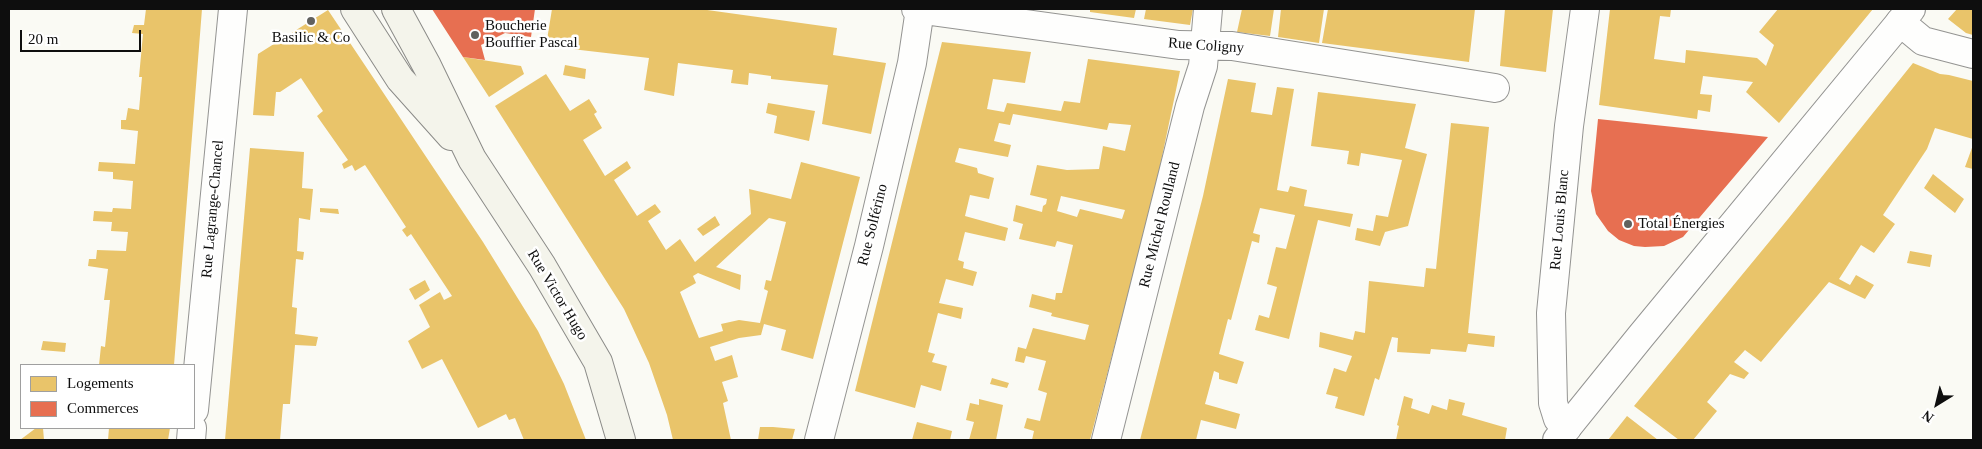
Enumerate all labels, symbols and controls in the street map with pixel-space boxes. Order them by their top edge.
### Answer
marker: Basilic & Co [305,15,317,27]
place label: Boucherie Bouffier Pascal [485,17,578,52]
scale bar [22,20,144,52]
place label: Basilic & Co [272,29,350,47]
marker: Boucherie Bouffier Pascal [469,29,481,41]
text: 20 m [28,31,58,47]
street label: Rue Coligny [1167,34,1245,58]
street label: Rue Lagrange-Chancel [198,139,228,279]
street label: Rue Michel Roulland [1136,160,1184,290]
street label: Rue Louis Blanc [1547,169,1573,271]
street label: Rue Solférino [854,182,892,268]
place label: Total Énergies [1638,215,1725,233]
marker: Total Énergies [1622,218,1634,230]
street label: Rue Victor Hugo [523,246,591,344]
legend [20,364,195,429]
text: Logements [67,375,134,391]
north arrow [1912,379,1962,429]
text: Commerces [67,400,139,416]
text: N [1919,407,1936,426]

